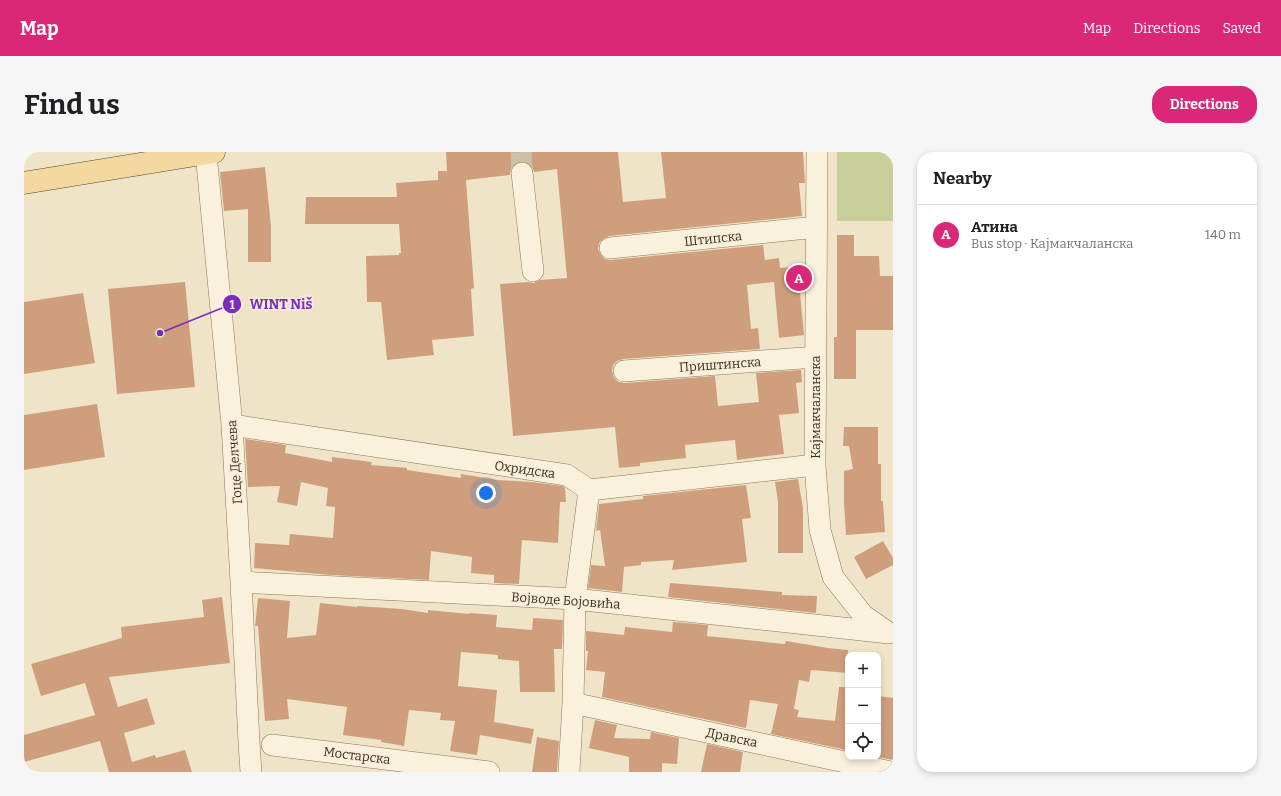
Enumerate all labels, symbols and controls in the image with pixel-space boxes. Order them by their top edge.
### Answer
text: Map [20,17,59,40]
text: Map [1083,20,1111,37]
text: Directions [1133,20,1201,37]
text: Saved [1223,20,1261,37]
button: Directions [1152,86,1257,123]
text: Find us [24,88,120,121]
text: Nearby [933,168,992,189]
text: Атина [971,218,1018,236]
text: A [941,227,951,242]
text: 140 m [1205,227,1241,242]
street label: Штипска [684,228,743,249]
text: Bus stop · Кајмакчаланска [971,236,1133,251]
pin: A [786,263,812,293]
callout: WINT Niš [222,291,321,317]
text: WINT Niš [249,296,313,313]
text: 1 [229,298,235,312]
street label: Приштинска [678,354,762,375]
street label: Кајмакчаланска [808,355,823,459]
street label: Гоце Делчева [224,419,245,505]
street label: Охридска [494,458,556,481]
your location [476,483,496,503]
street label: Војводе Бојовића [511,589,621,612]
map controls [845,652,881,760]
button: + [845,652,881,688]
button: − [845,688,881,724]
button: locate [845,724,881,760]
street label: Дравска [705,725,759,750]
street label: Мостарска [323,744,391,767]

